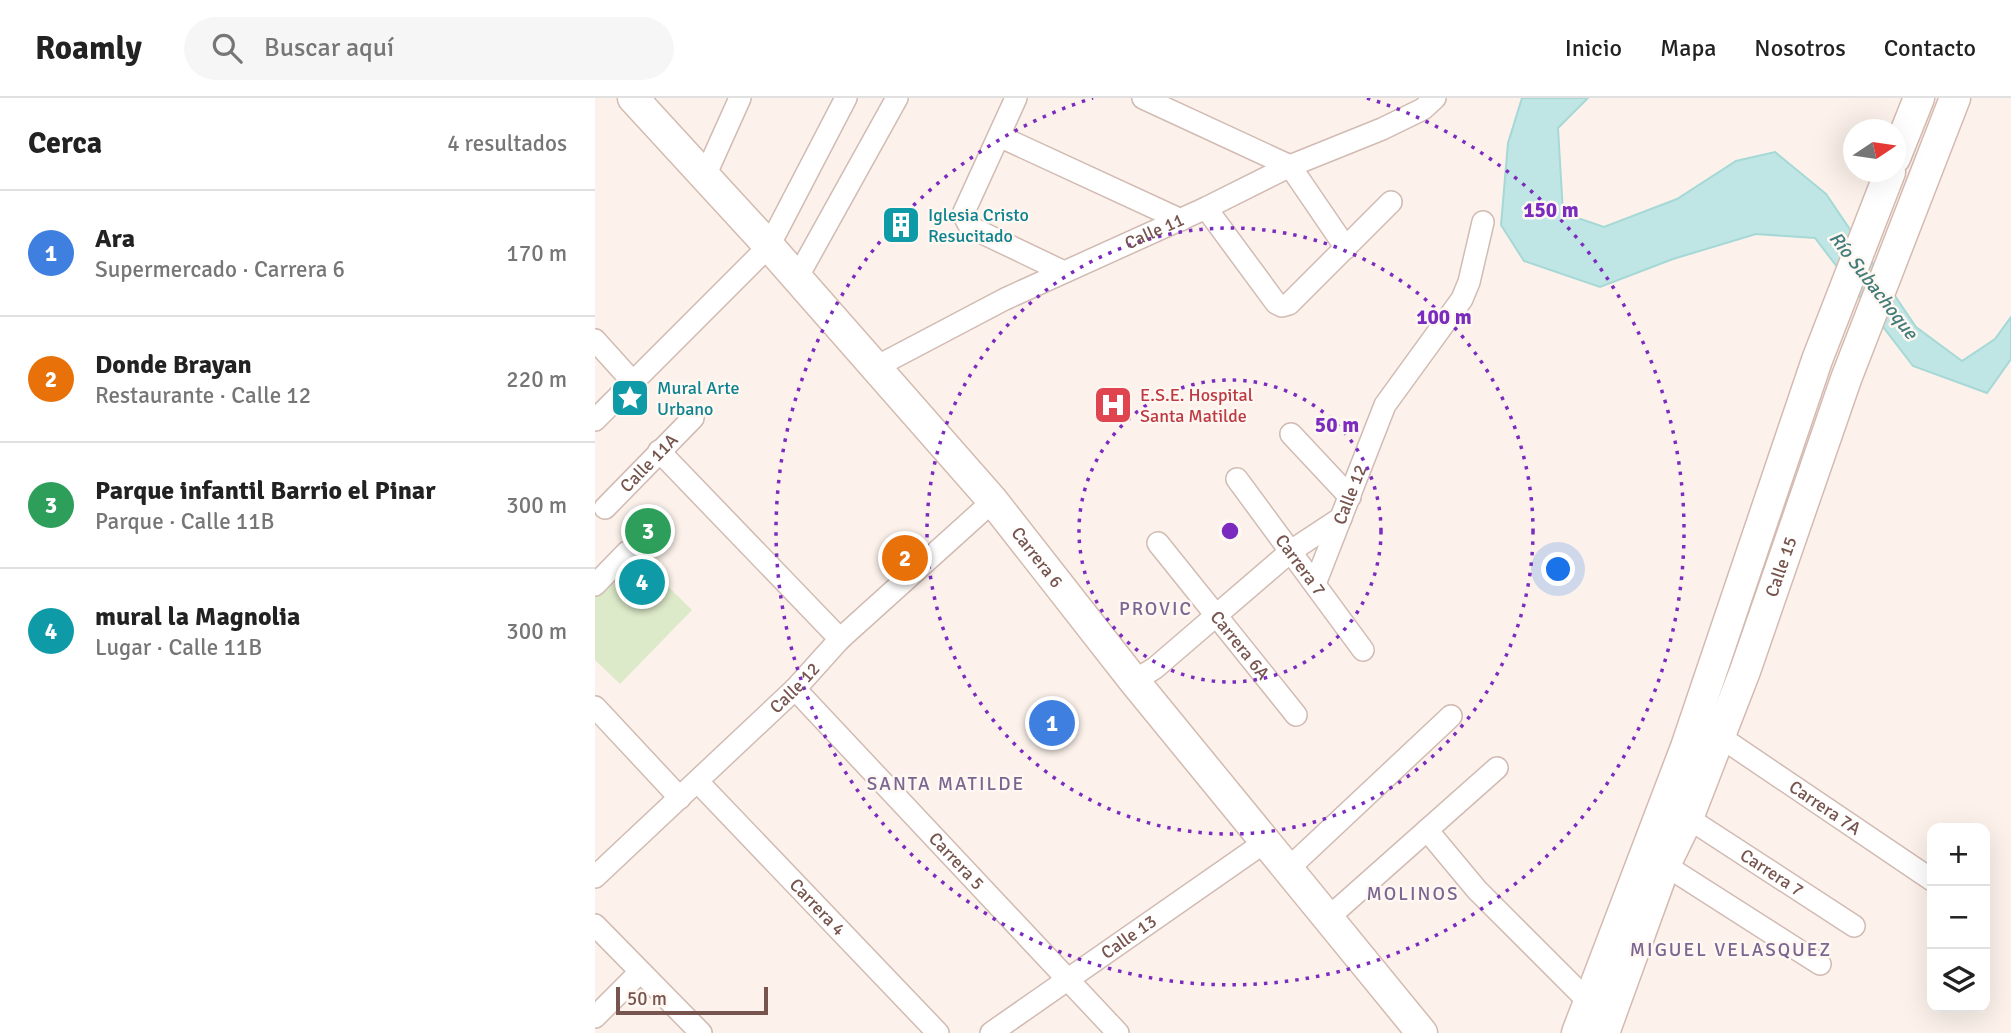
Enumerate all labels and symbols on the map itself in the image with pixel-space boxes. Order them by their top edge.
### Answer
north arrow [1843,119,1906,182]
text: 150 m [1523,197,1579,223]
building icon: Iglesia Cristo Resucitado [880,204,922,246]
place label: Iglesia Cristo Resucitado [928,204,1029,247]
street label: Calle 11 [1121,208,1187,254]
water label: Río Subachoque [1824,227,1924,345]
text: 100 m [1416,304,1472,330]
place icon: Mural Arte Urbano [609,377,651,419]
place label: Mural Arte Urbano [657,377,739,420]
hospital icon: E.S.E. Hospital Santa Matilde [1092,384,1134,426]
place label: E.S.E. Hospital Santa Matilde [1140,384,1253,427]
text: 50 m [1315,412,1359,438]
street label: Calle 11A [615,429,683,497]
street label: Calle 12 [1328,461,1372,528]
pin: 3 [625,505,671,557]
centre of rings [1218,519,1242,543]
street label: Carrera 6 [1007,523,1068,592]
street label: Carrera 7 [1271,530,1330,600]
pin: 2 [882,532,928,584]
street label: Calle 15 [1760,534,1802,600]
your location [1541,552,1575,586]
pin: 4 [619,556,665,608]
district label: PROVIC [1119,597,1193,621]
street label: Carrera 6A [1206,606,1274,684]
street label: Calle 12 [765,658,824,718]
pin: 1 [1029,697,1075,749]
district label: SANTA MATILDE [867,772,1025,796]
street label: Carrera 7A [1785,776,1865,840]
street label: Carrera 5 [924,828,989,895]
street label: Carrera 7 [1736,844,1808,901]
street label: Carrera 4 [785,874,850,941]
district label: MOLINOS [1366,882,1460,906]
street label: Calle 13 [1097,910,1161,964]
district label: MIGUEL VELASQUEZ [1630,938,1832,962]
scale bar [616,984,768,1016]

